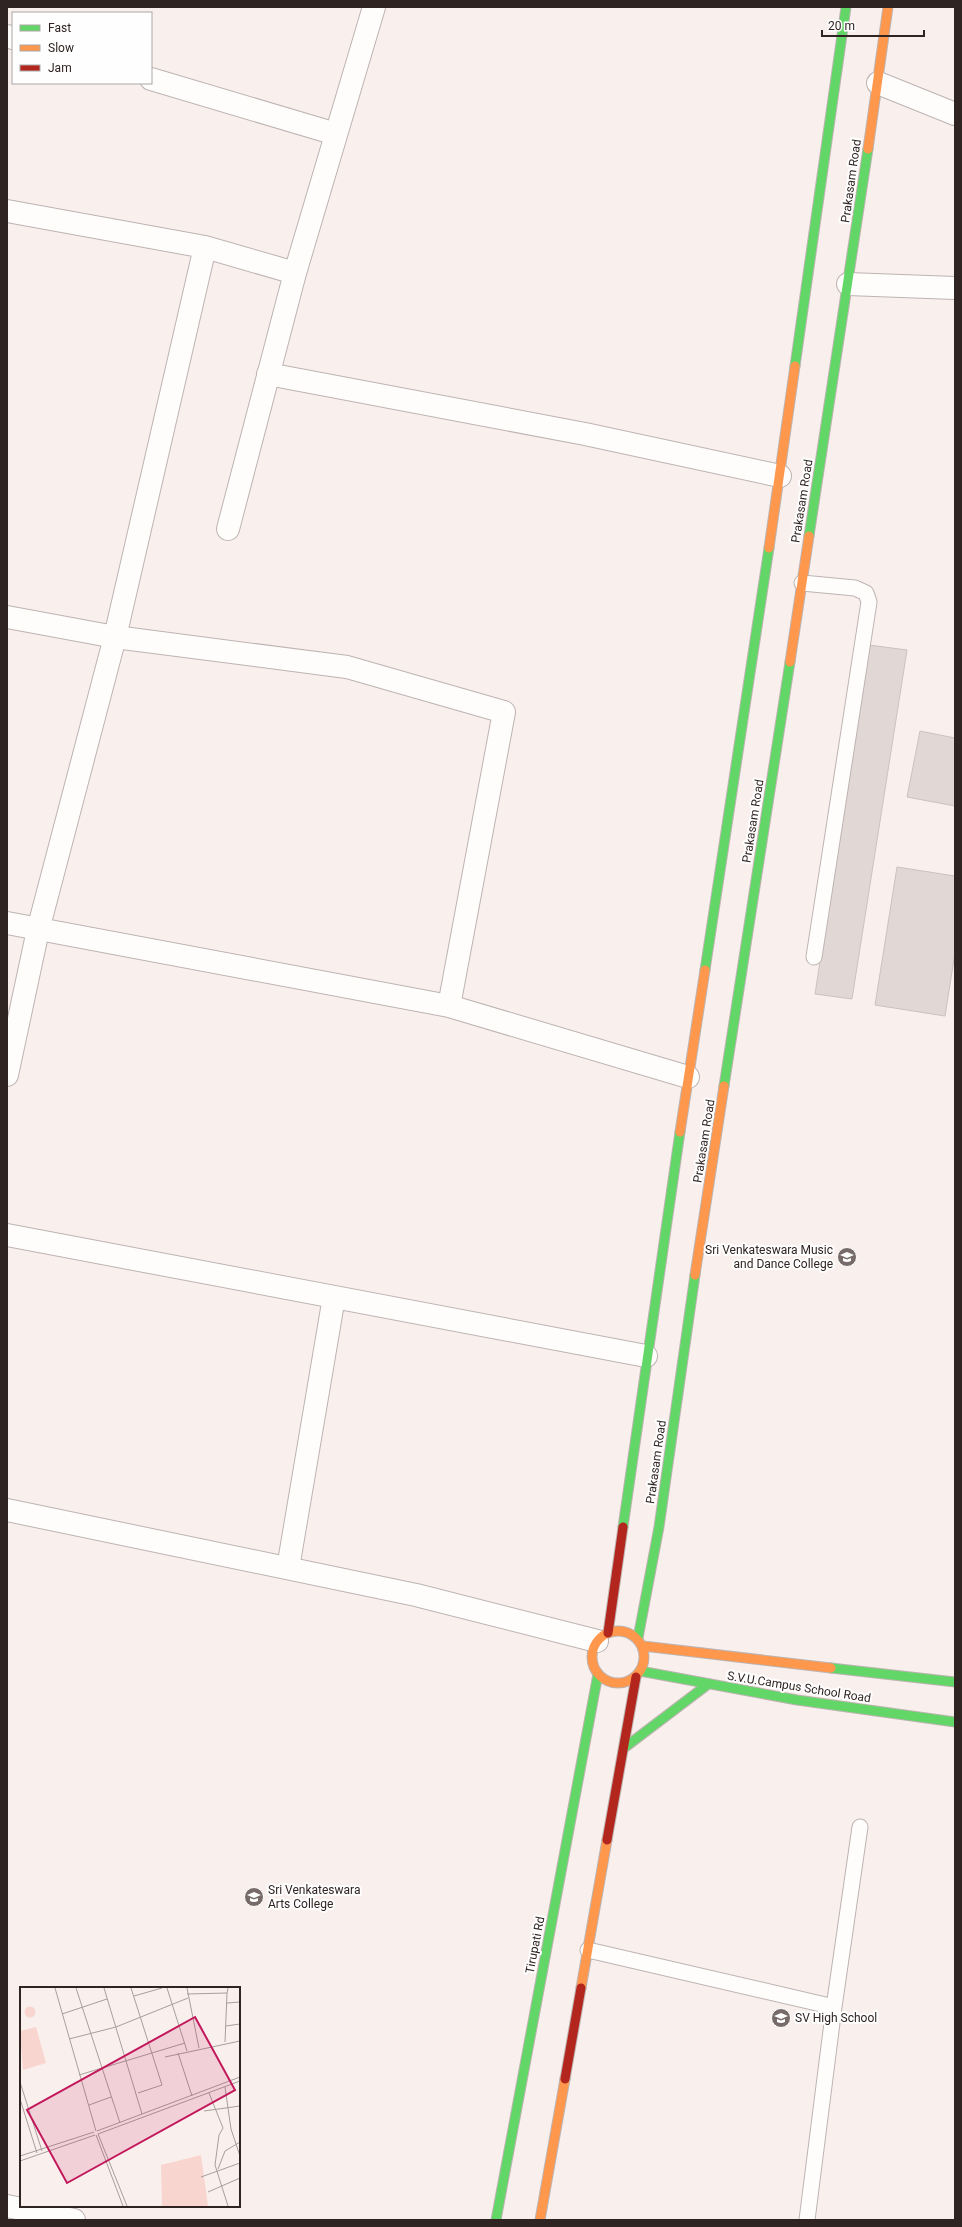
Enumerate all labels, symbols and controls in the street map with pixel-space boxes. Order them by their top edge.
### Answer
legend [12,12,152,84]
scale bar [822,12,924,38]
text: 20 m [828,19,855,33]
text: Fast [48,21,71,35]
text: Slow [48,41,74,55]
text: Jam [48,61,72,75]
street label: Prakasam Road [838,138,864,224]
street label: Prakasam Road [788,458,816,544]
street label: Prakasam Road [739,778,767,864]
street label: Prakasam Road [690,1098,718,1184]
place label: Sri Venkateswara Music and Dance College [705,1243,833,1271]
school or university icon: Sri Venkateswara Music and Dance College [836,1246,858,1268]
street label: Prakasam Road [643,1419,669,1505]
street label: S.V.U.Campus School Road [726,1669,872,1705]
place label: Sri Venkateswara Arts College [268,1883,360,1911]
school or university icon: Sri Venkateswara Arts College [243,1886,265,1908]
street label: Tirupati Rd [523,1915,547,1975]
inset map [20,1987,240,2207]
school or university icon: SV High School [770,2007,792,2029]
place label: SV High School [795,2011,877,2025]

